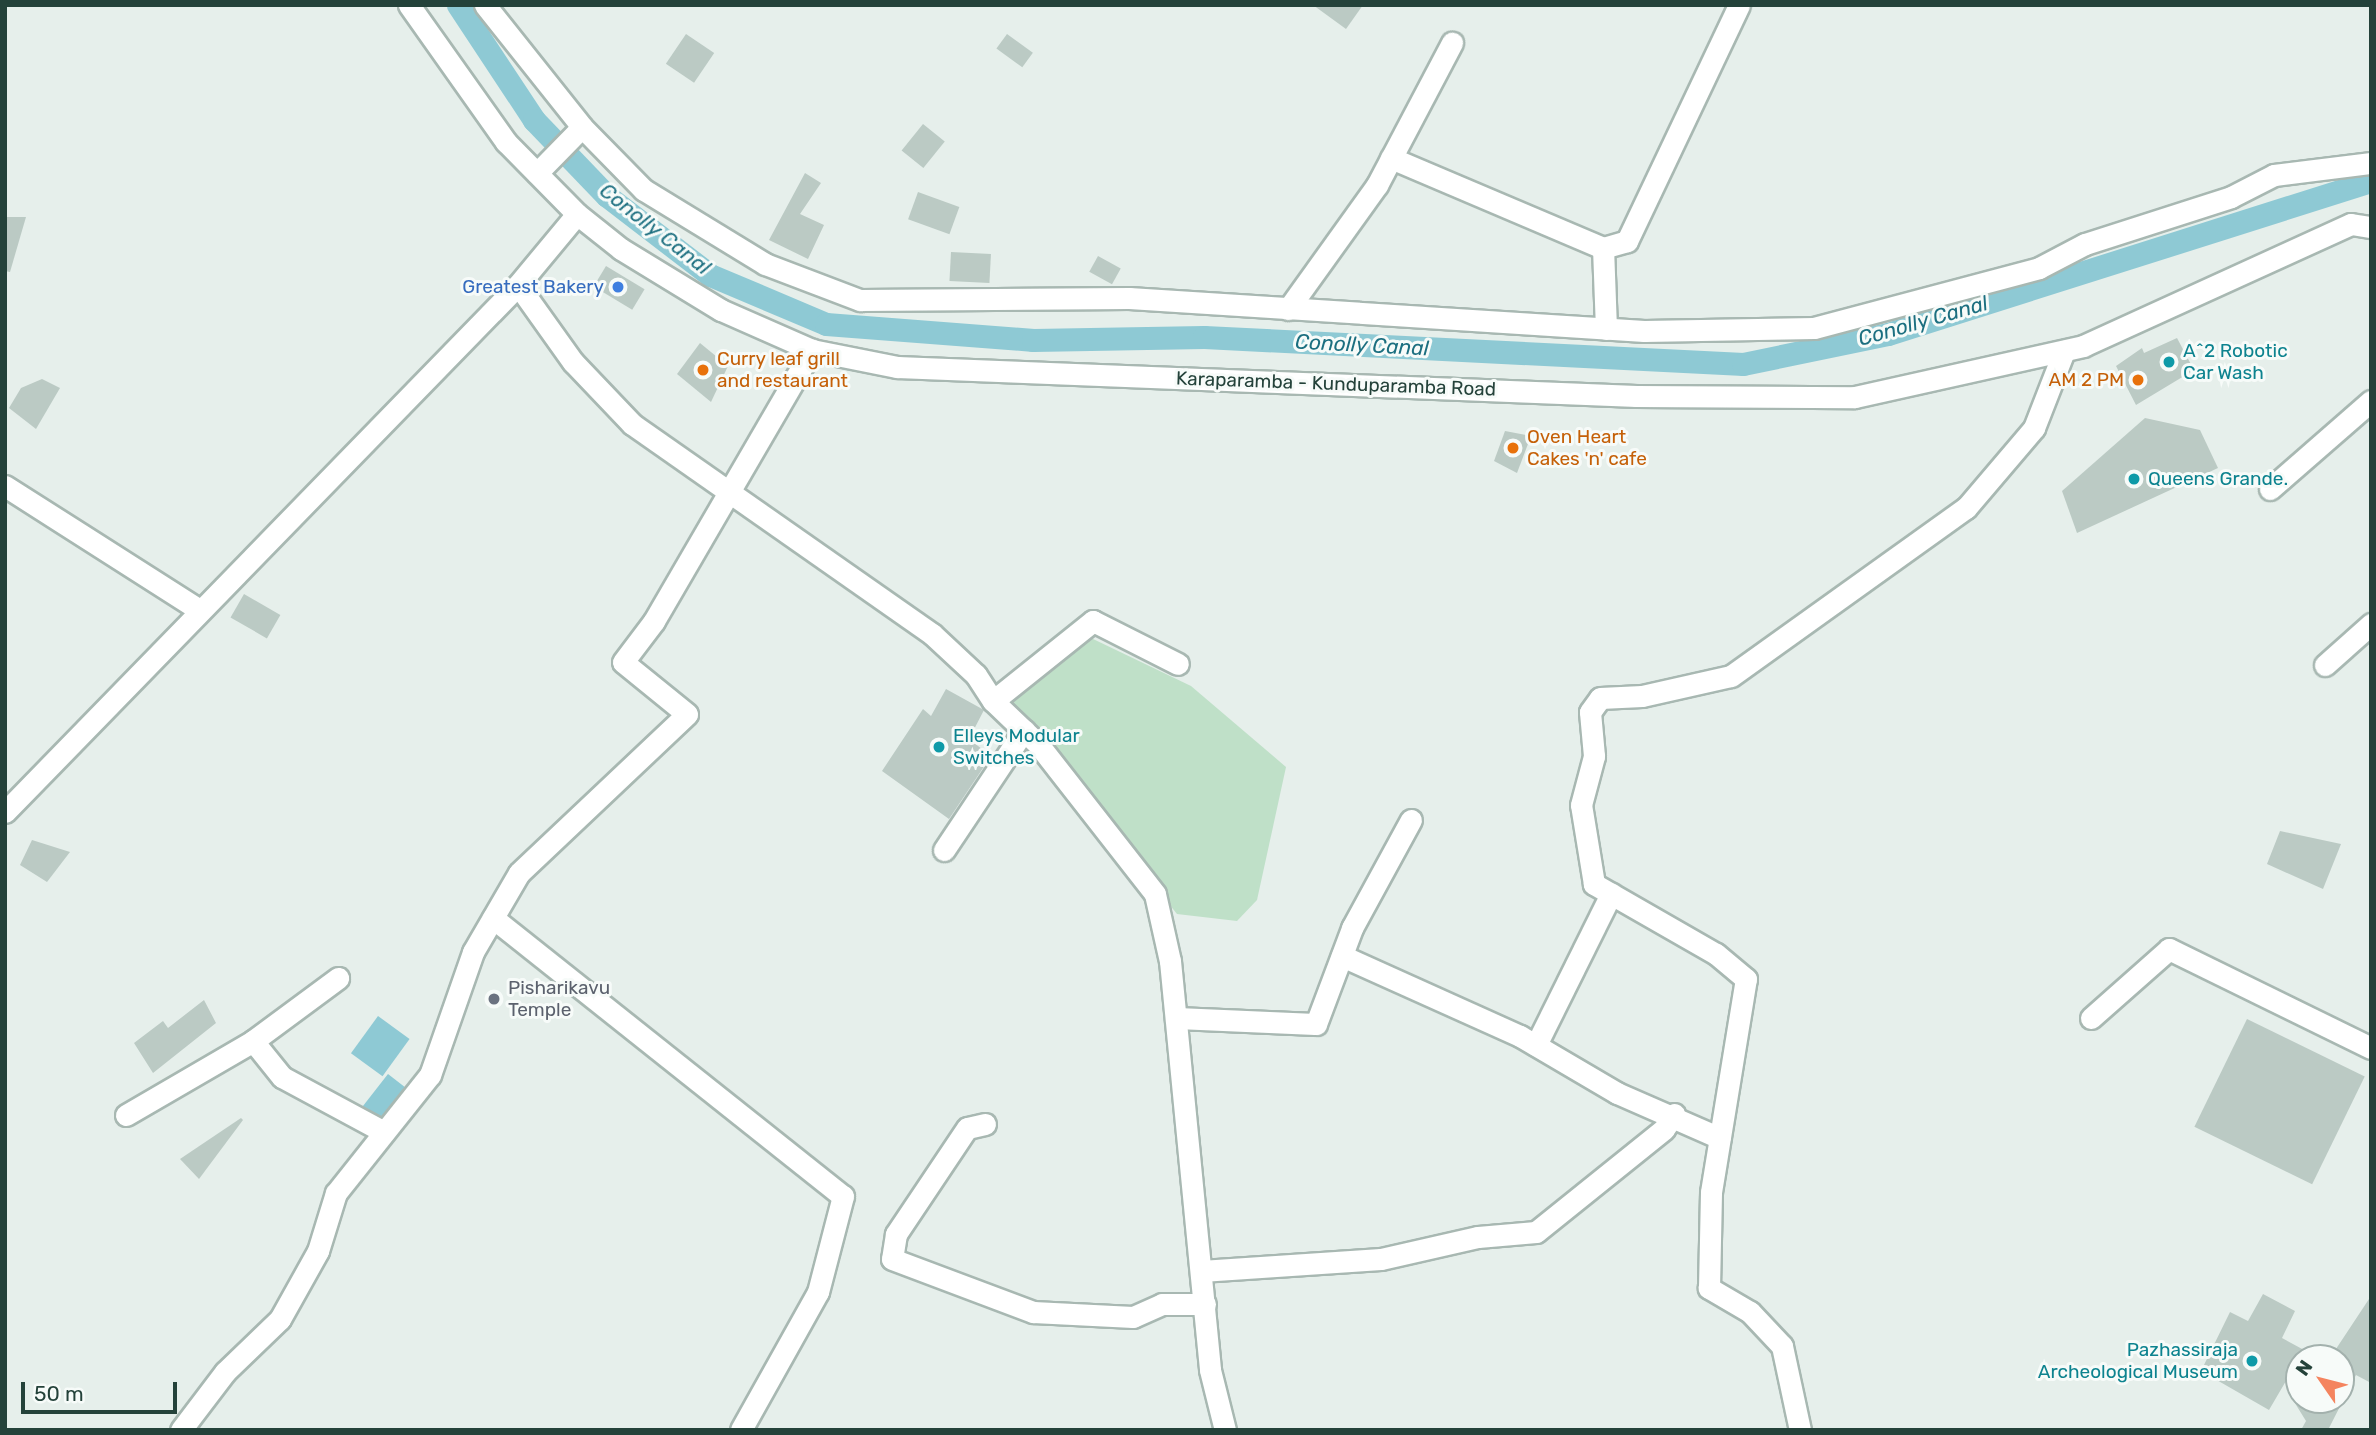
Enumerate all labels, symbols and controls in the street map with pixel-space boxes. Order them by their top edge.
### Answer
water label: Conolly Canal [594,178,716,280]
place label: Greatest Bakery [462,276,604,298]
marker: Greatest Bakery [610,279,626,295]
water label: Conolly Canal [1855,290,1991,352]
water label: Conolly Canal [1294,329,1430,361]
place label: A^2 Robotic Car Wash [2183,340,2288,384]
place label: Curry leaf grill and restaurant [717,348,848,392]
marker: A^2 Robotic Car Wash [2161,354,2177,370]
marker: Curry leaf grill and restaurant [695,362,711,378]
street label: Karaparamba - Kunduparamba Road [1176,367,1496,401]
place label: AM 2 PM [2048,369,2124,391]
marker: AM 2 PM [2130,372,2146,388]
place label: Oven Heart Cakes 'n' cafe [1527,426,1647,470]
marker: Oven Heart Cakes 'n' cafe [1505,440,1521,456]
place label: Queens Grande. [2148,468,2288,490]
marker: Queens Grande. [2126,471,2142,487]
place label: Elleys Modular Switches [953,725,1080,769]
marker: Elleys Modular Switches [931,739,947,755]
place label: Pisharikavu Temple [508,977,610,1021]
marker: Pisharikavu Temple [486,991,502,1007]
place label: Pazhassiraja Archeological Museum [2038,1339,2238,1383]
north arrow [2285,1344,2355,1414]
marker: Pazhassiraja Archeological Museum [2244,1353,2260,1369]
text: N [2291,1356,2317,1380]
scale bar [24,1368,180,1412]
text: 50 m [34,1381,84,1406]

